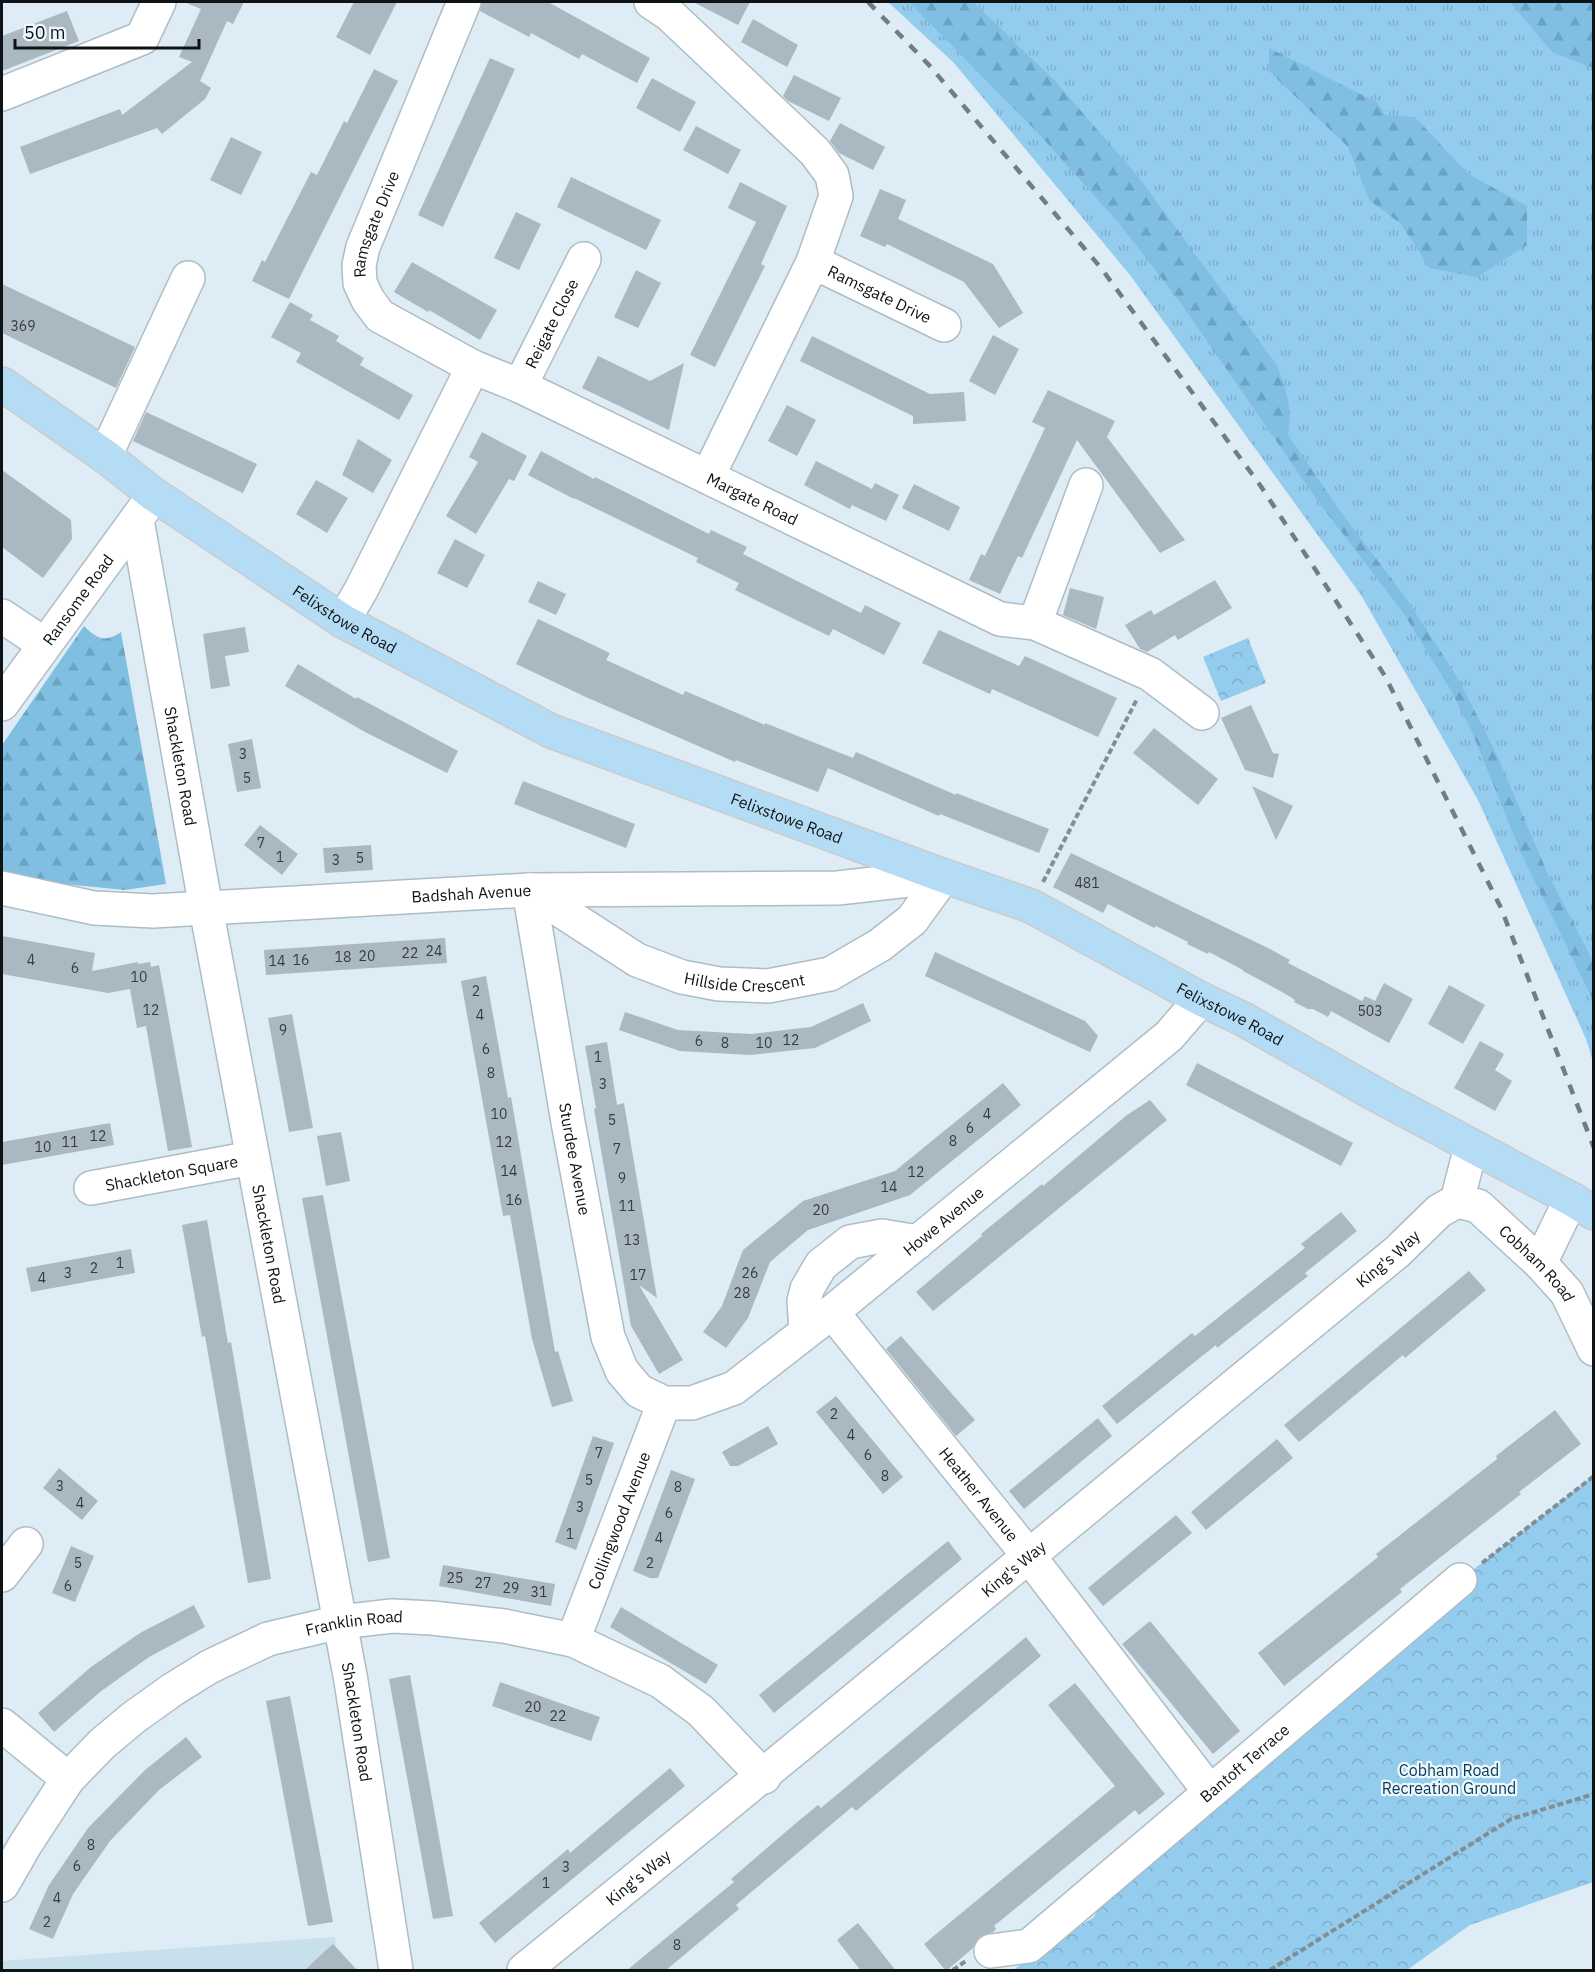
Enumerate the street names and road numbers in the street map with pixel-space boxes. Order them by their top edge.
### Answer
street label: Ramsgate Drive [349,168,403,278]
street label: Ramsgate Drive [825,261,935,328]
street label: Reigate Close [521,275,583,372]
street label: Margate Road [703,468,801,529]
street label: Ransome Road [38,550,118,649]
street label: Felixstowe Road [289,580,400,658]
street label: Shackleton Road [160,705,201,827]
street label: Felixstowe Road [728,788,845,848]
street label: Badshah Avenue [411,880,532,907]
street label: Hillside Crescent [683,968,806,996]
street label: Felixstowe Road [1173,978,1287,1050]
street label: Sturdee Avenue [555,1101,595,1217]
street label: Shackleton Square [104,1151,240,1195]
street label: Howe Avenue [899,1182,988,1260]
street label: Shackleton Road [248,1183,290,1305]
street label: Cobham Road [1495,1220,1579,1305]
street label: King's Way [1352,1226,1424,1292]
street label: Heather Avenue [935,1443,1023,1545]
street label: Collingwood Avenue [583,1449,654,1592]
street label: King's Way [977,1536,1050,1601]
street label: Franklin Road [303,1606,403,1640]
street label: Shackleton Road [338,1661,377,1783]
street label: Bantoft Terrace [1196,1719,1293,1807]
street label: King's Way [602,1845,675,1910]

